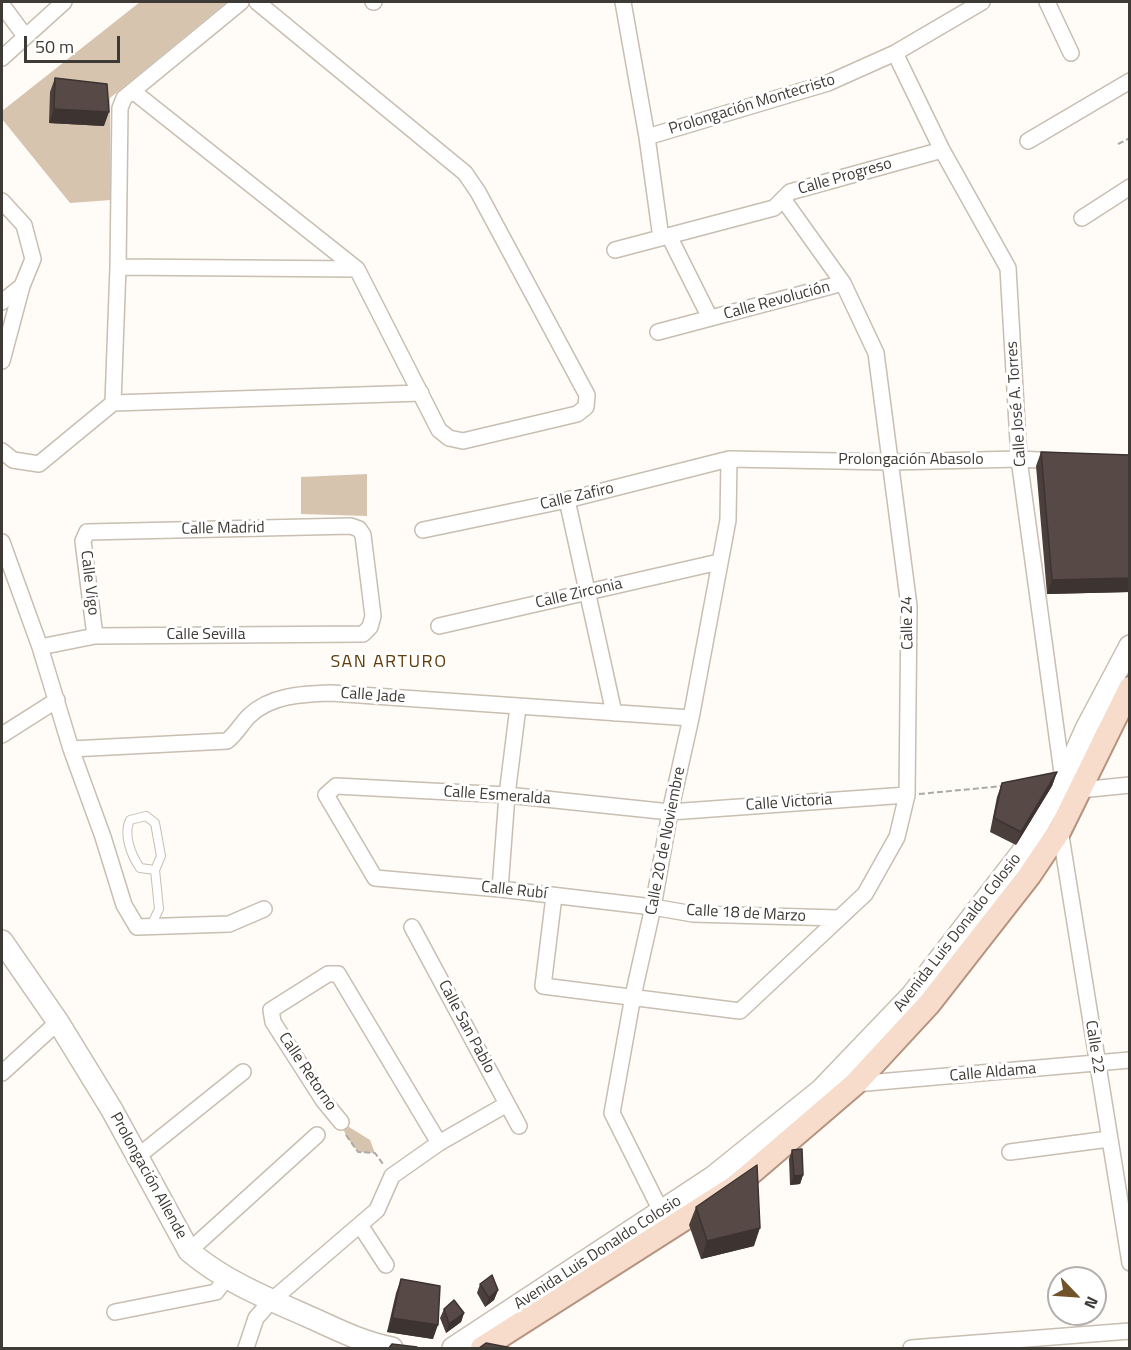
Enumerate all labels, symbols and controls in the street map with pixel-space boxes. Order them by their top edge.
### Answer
scale bar [27,24,123,62]
text: 50 m [35,33,74,60]
street label: Prolongación Montecristo [667,71,837,139]
street label: Calle Progreso [796,154,894,200]
street label: Calle Revolución [722,278,832,324]
street label: Calle José A. Torres [1003,340,1031,468]
street label: Prolongación Abasolo [838,450,984,470]
street label: Calle Zafiro [538,479,616,515]
street label: Calle Madrid [181,519,265,539]
street label: Calle Vigo [75,549,103,617]
street label: Calle Zirconia [534,575,624,613]
street label: Calle 24 [898,596,918,650]
street label: Calle Sevilla [167,625,245,645]
district label: SAN ARTURO [330,652,448,674]
street label: Calle Jade [340,684,406,708]
street label: Calle 20 de Noviembre [642,765,690,917]
street label: Calle Esmeralda [443,783,551,809]
street label: Calle Victoria [745,790,833,816]
street label: Avenida Luis Donaldo Colosio [890,850,1026,1016]
street label: Calle Rubí [480,878,548,904]
street label: Calle 18 de Marzo [686,901,806,927]
street label: Calle San Pablo [433,977,499,1077]
street label: Calle 22 [1080,1019,1108,1075]
street label: Calle Retorno [274,1029,340,1115]
street label: Calle Aldama [949,1060,1037,1086]
street label: Prolongación Allende [105,1109,191,1243]
street label: Avenida Luis Donaldo Colosio [511,1192,685,1314]
north arrow [1047,1266,1107,1326]
text: N [1078,1293,1105,1313]

